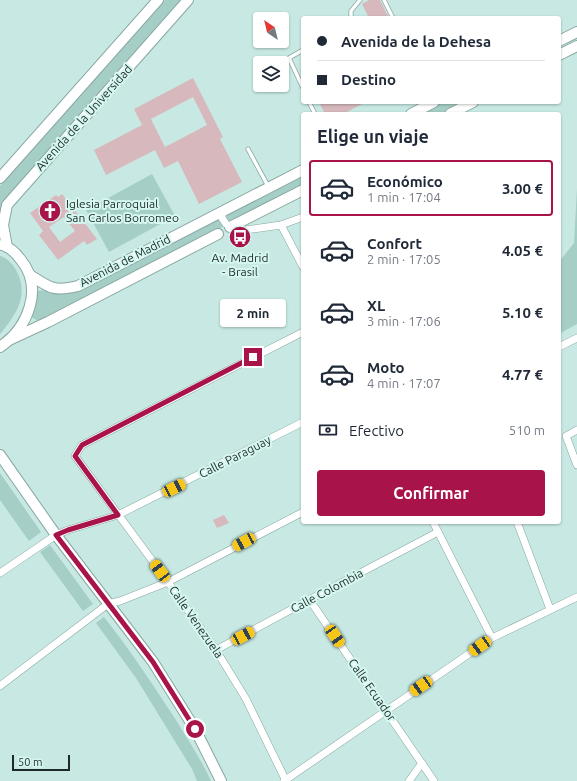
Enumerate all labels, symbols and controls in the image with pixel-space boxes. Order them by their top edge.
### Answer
north arrow [253,12,289,48]
map controls [253,12,289,92]
text: Avenida de la Dehesa [341,33,491,50]
button: layers [253,56,289,92]
street label: Avenida de la Universidad [33,62,134,173]
text: Destino [341,71,396,88]
text: Elige un viaje [317,126,429,146]
icon: car [319,170,355,206]
text: Económico [367,173,443,190]
text: 3.00 € [502,180,543,197]
text: 1 min · 17:04 [367,190,441,204]
place label: Iglesia Parroquial San Carlos Borromeo [66,197,179,224]
church icon: Iglesia Parroquial San Carlos Borromeo [37,198,63,224]
bus stop icon: Av. Madrid - Brasil [227,224,253,250]
street label: Avenida de Madrid [77,232,172,289]
icon: car [319,232,355,268]
text: Confort [367,235,422,252]
text: 4.05 € [502,242,543,259]
place label: Av. Madrid - Brasil [212,251,268,278]
text: 2 min · 17:05 [367,252,441,266]
icon: car [319,294,355,330]
text: XL [367,297,385,314]
callout: 2 min [220,299,286,327]
text: 5.10 € [502,304,543,321]
text: 2 min [237,306,269,320]
text: 3 min · 17:06 [367,314,441,328]
route end [244,348,262,366]
icon: car [319,356,355,392]
text: Moto [367,359,405,376]
text: 4.77 € [502,366,543,383]
text: 4 min · 17:07 [367,376,441,390]
icon: cash [317,419,339,441]
text: Efectivo [349,422,404,439]
text: 510 m [509,423,545,437]
street label: Calle Paraguay [197,433,273,480]
button: Confirmar [317,470,545,516]
car [161,477,187,499]
car [231,531,257,553]
car [148,558,172,584]
street label: Calle Colombia [288,566,365,615]
street label: Calle Venezuela [167,583,226,660]
car [323,623,347,649]
car [230,625,256,647]
car [467,634,493,658]
street label: Calle Ecuador [346,656,399,724]
car [408,674,434,698]
route start [186,720,204,738]
scale bar [12,753,70,772]
text: 50 m [18,756,42,768]

